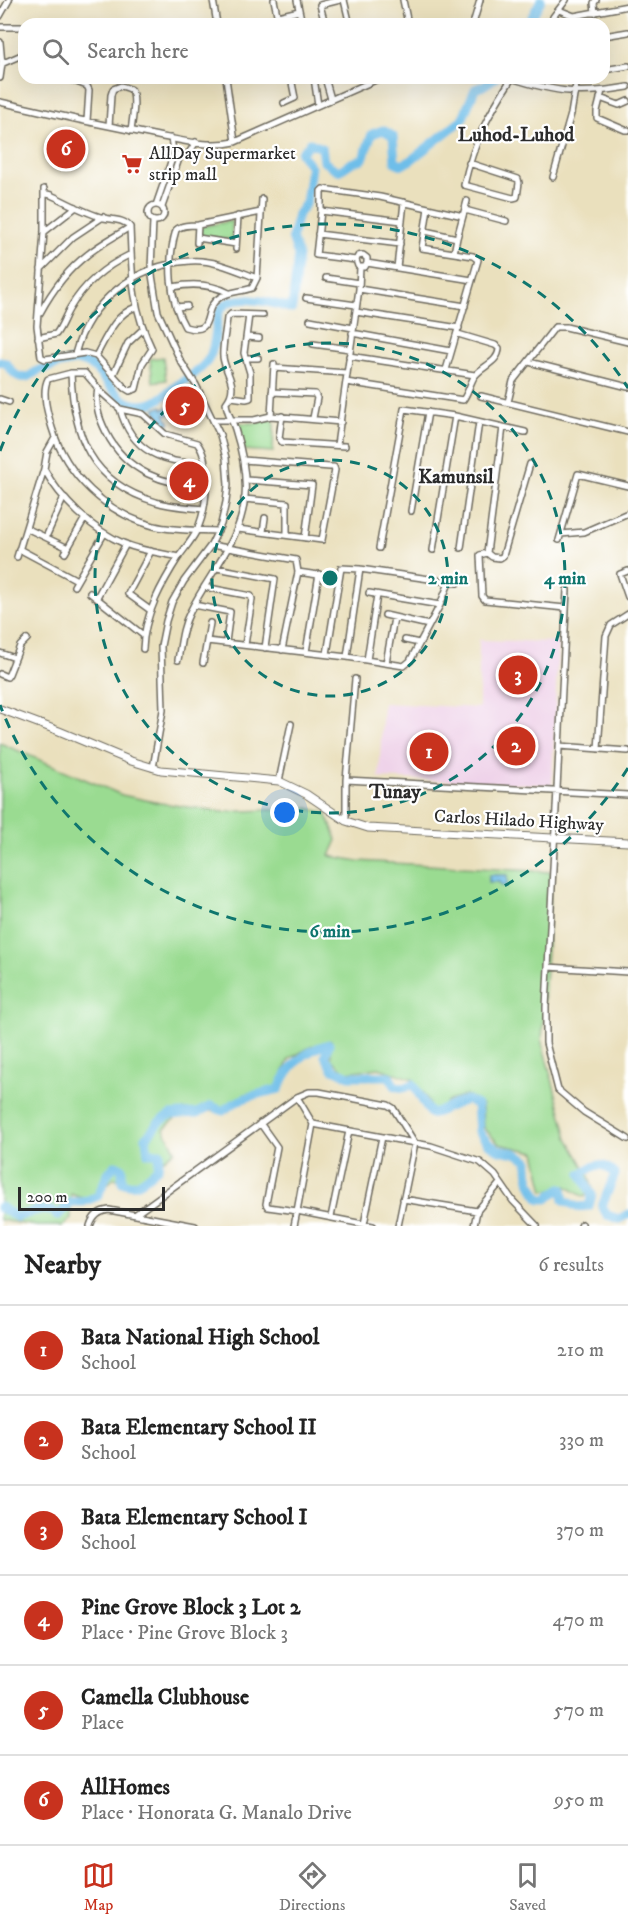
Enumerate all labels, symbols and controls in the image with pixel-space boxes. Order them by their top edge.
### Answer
search box [18,18,610,84]
icon: search [39,35,72,68]
text: Search here [87,38,189,65]
district label: Luhod-Luhod [458,123,575,148]
pin: 6 [46,126,86,172]
place label: AllDay Supermarket strip mall [149,143,296,186]
supermarket icon: AllDay Supermarket strip mall [120,152,144,176]
pin: 5 [166,384,204,428]
pin: 4 [170,458,208,504]
district label: Kamunsil [418,465,495,490]
centre of rings [320,568,340,588]
text: 2 min [428,568,469,590]
text: 4 min [543,568,586,590]
pin: 3 [498,652,538,698]
pin: 2 [496,724,536,768]
pin: 1 [410,730,448,774]
district label: Tunay [368,780,421,805]
your location [270,798,299,827]
street label: Carlos Hilado Highway [434,806,605,836]
text: 6 min [310,921,351,943]
scale bar [18,1184,165,1212]
text: 200 m [27,1187,68,1207]
text: Nearby [24,1249,101,1282]
text: 6 results [538,1253,604,1278]
text: Bata National High School [81,1324,319,1351]
text: 1 [40,1338,47,1363]
text: 210 m [557,1338,604,1363]
text: School [81,1351,136,1376]
text: Bata Elementary School II [81,1414,317,1441]
text: 2 [39,1428,48,1453]
text: 330 m [559,1428,604,1453]
text: School [81,1441,136,1466]
text: Bata Elementary School I [81,1504,307,1531]
text: 3 [40,1518,47,1543]
text: 370 m [556,1518,604,1543]
text: School [81,1531,136,1556]
text: Pine Grove Block 3 Lot 2 [81,1594,301,1621]
text: 4 [38,1608,49,1633]
text: 470 m [553,1608,604,1633]
text: Place · Pine Grove Block 3 [81,1621,288,1646]
text: Camella Clubhouse [81,1684,249,1711]
text: 5 [39,1698,48,1723]
text: 570 m [553,1698,604,1723]
text: Place [81,1711,124,1736]
text: AllHomes [81,1774,170,1801]
text: 6 [38,1788,49,1813]
text: 950 m [554,1788,604,1813]
text: Place · Honorata G. Manalo Drive [81,1801,352,1826]
tab: Map [82,1859,115,1915]
tab: Directions [279,1859,345,1915]
tab: Saved [509,1859,546,1915]

